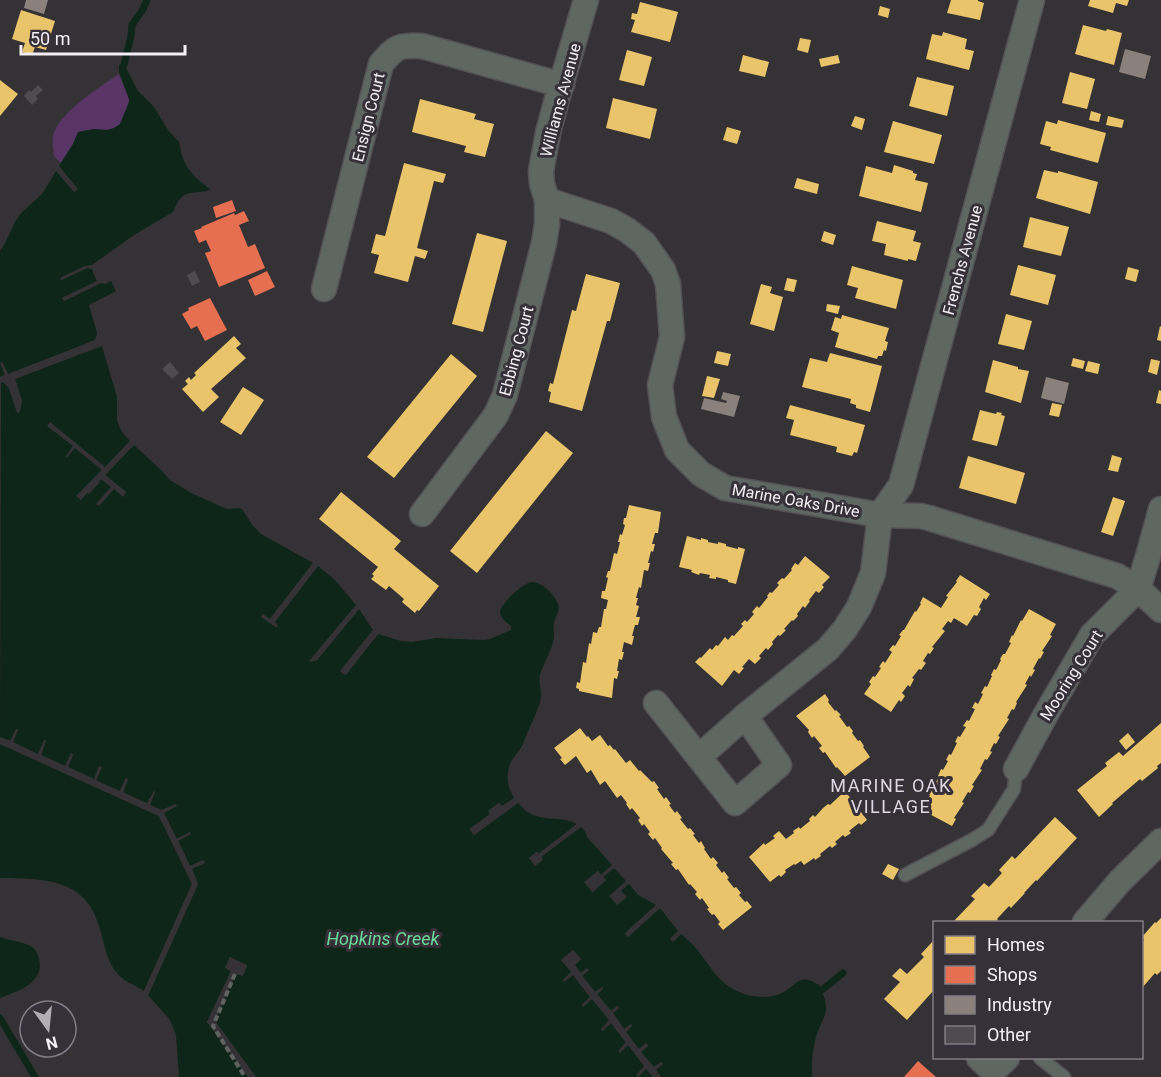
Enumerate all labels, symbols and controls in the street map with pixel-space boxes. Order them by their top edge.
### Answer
scale bar [21,18,184,56]
text: 50 m [30,28,70,49]
street label: Williams Avenue [536,41,585,159]
street label: Ensign Court [348,71,389,164]
street label: Frenchs Avenue [939,203,986,317]
street label: Ebbing Court [495,304,538,398]
street label: Marine Oaks Drive [731,480,861,521]
street label: Mooring Court [1036,627,1107,724]
district label: MARINE OAK VILLAGE [830,775,952,817]
legend [933,921,1143,1059]
water label: Hopkins Creek [327,928,441,949]
text: Homes [987,934,1045,955]
text: Shops [987,964,1037,985]
text: Industry [987,994,1052,1015]
north arrow [18,999,78,1059]
text: Other [987,1024,1031,1045]
text: N [44,1032,60,1054]

